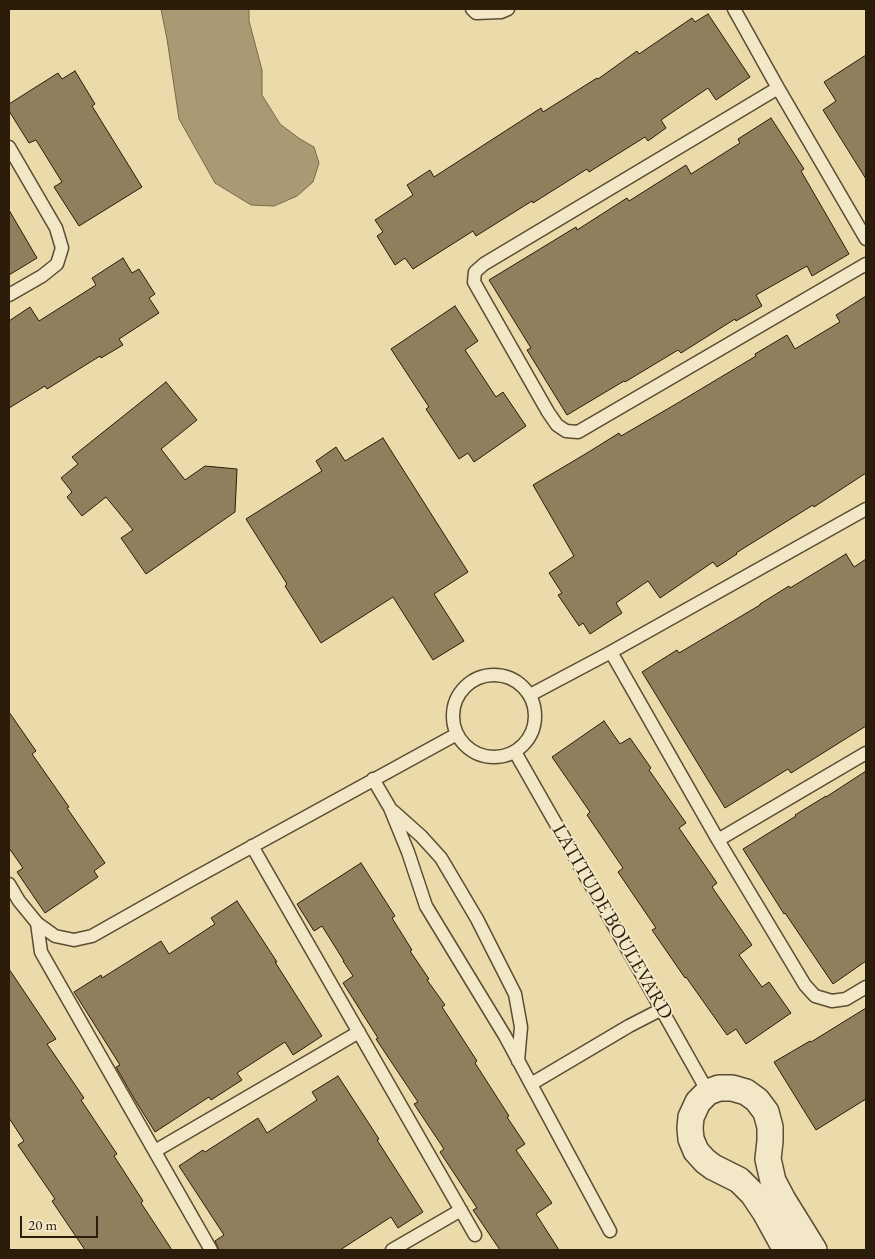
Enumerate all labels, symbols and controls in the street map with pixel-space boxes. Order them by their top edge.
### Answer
street label: LATITUDE BOULEVARD [546,820,678,1024]
scale bar [22,1206,100,1238]
text: 20 m [28,1215,57,1234]

